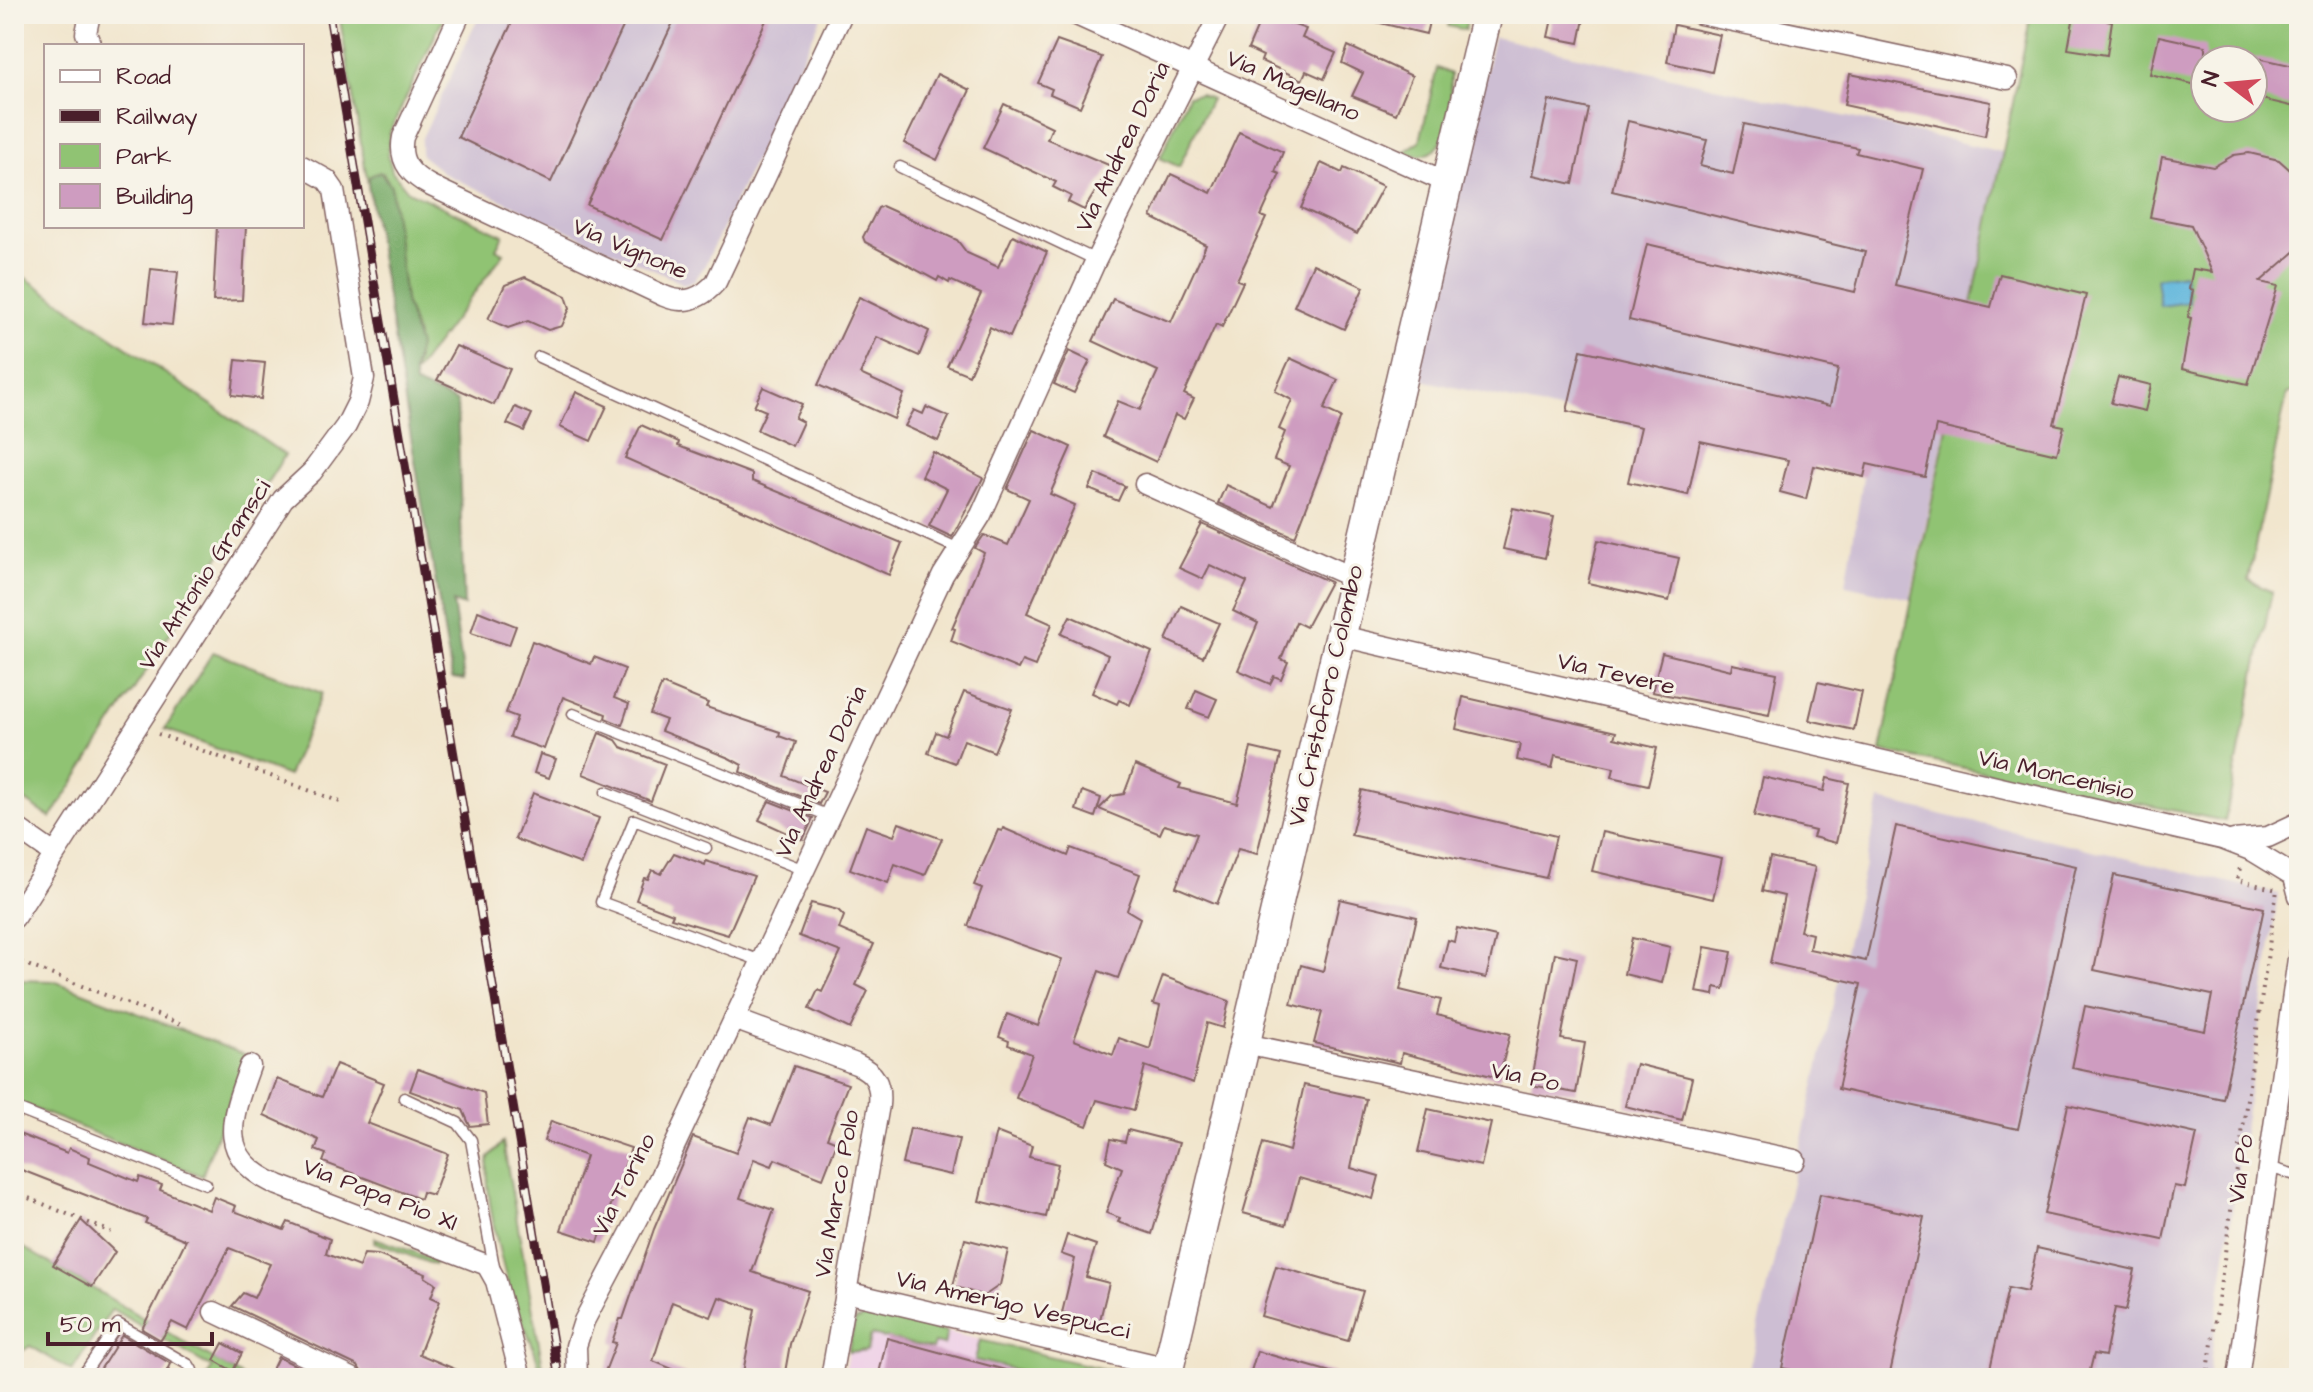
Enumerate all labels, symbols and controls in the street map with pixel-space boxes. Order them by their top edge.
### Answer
street label: Via Magellano [1220,41,1366,132]
legend [44,44,304,228]
north arrow [2189,44,2269,124]
street label: Via Andrea Doria [1067,56,1179,238]
text: Road [116,60,171,94]
text: N [2194,68,2228,90]
text: Railway [116,100,198,135]
text: Park [116,140,172,174]
text: Building [116,180,193,215]
street label: Via Vignone [567,210,693,289]
street label: Via Antonio Gramsci [130,473,280,677]
street label: Via Cristoforo Colombo [1279,562,1373,830]
street label: Via Tevere [1554,644,1678,704]
street label: Via Andrea Doria [766,680,876,864]
street label: Via Moncenisio [1975,741,2138,810]
street label: Via Po [1488,1053,1563,1101]
street label: Via Marco Polo [805,1107,869,1281]
street label: Via Torino [584,1127,665,1242]
street label: Via Po [2219,1132,2263,1206]
street label: Via Papa Pio XI [298,1150,462,1240]
street label: Via Amerigo Vespucci [892,1261,1134,1350]
scale bar [48,1296,212,1346]
text: 50 m [60,1308,121,1342]

